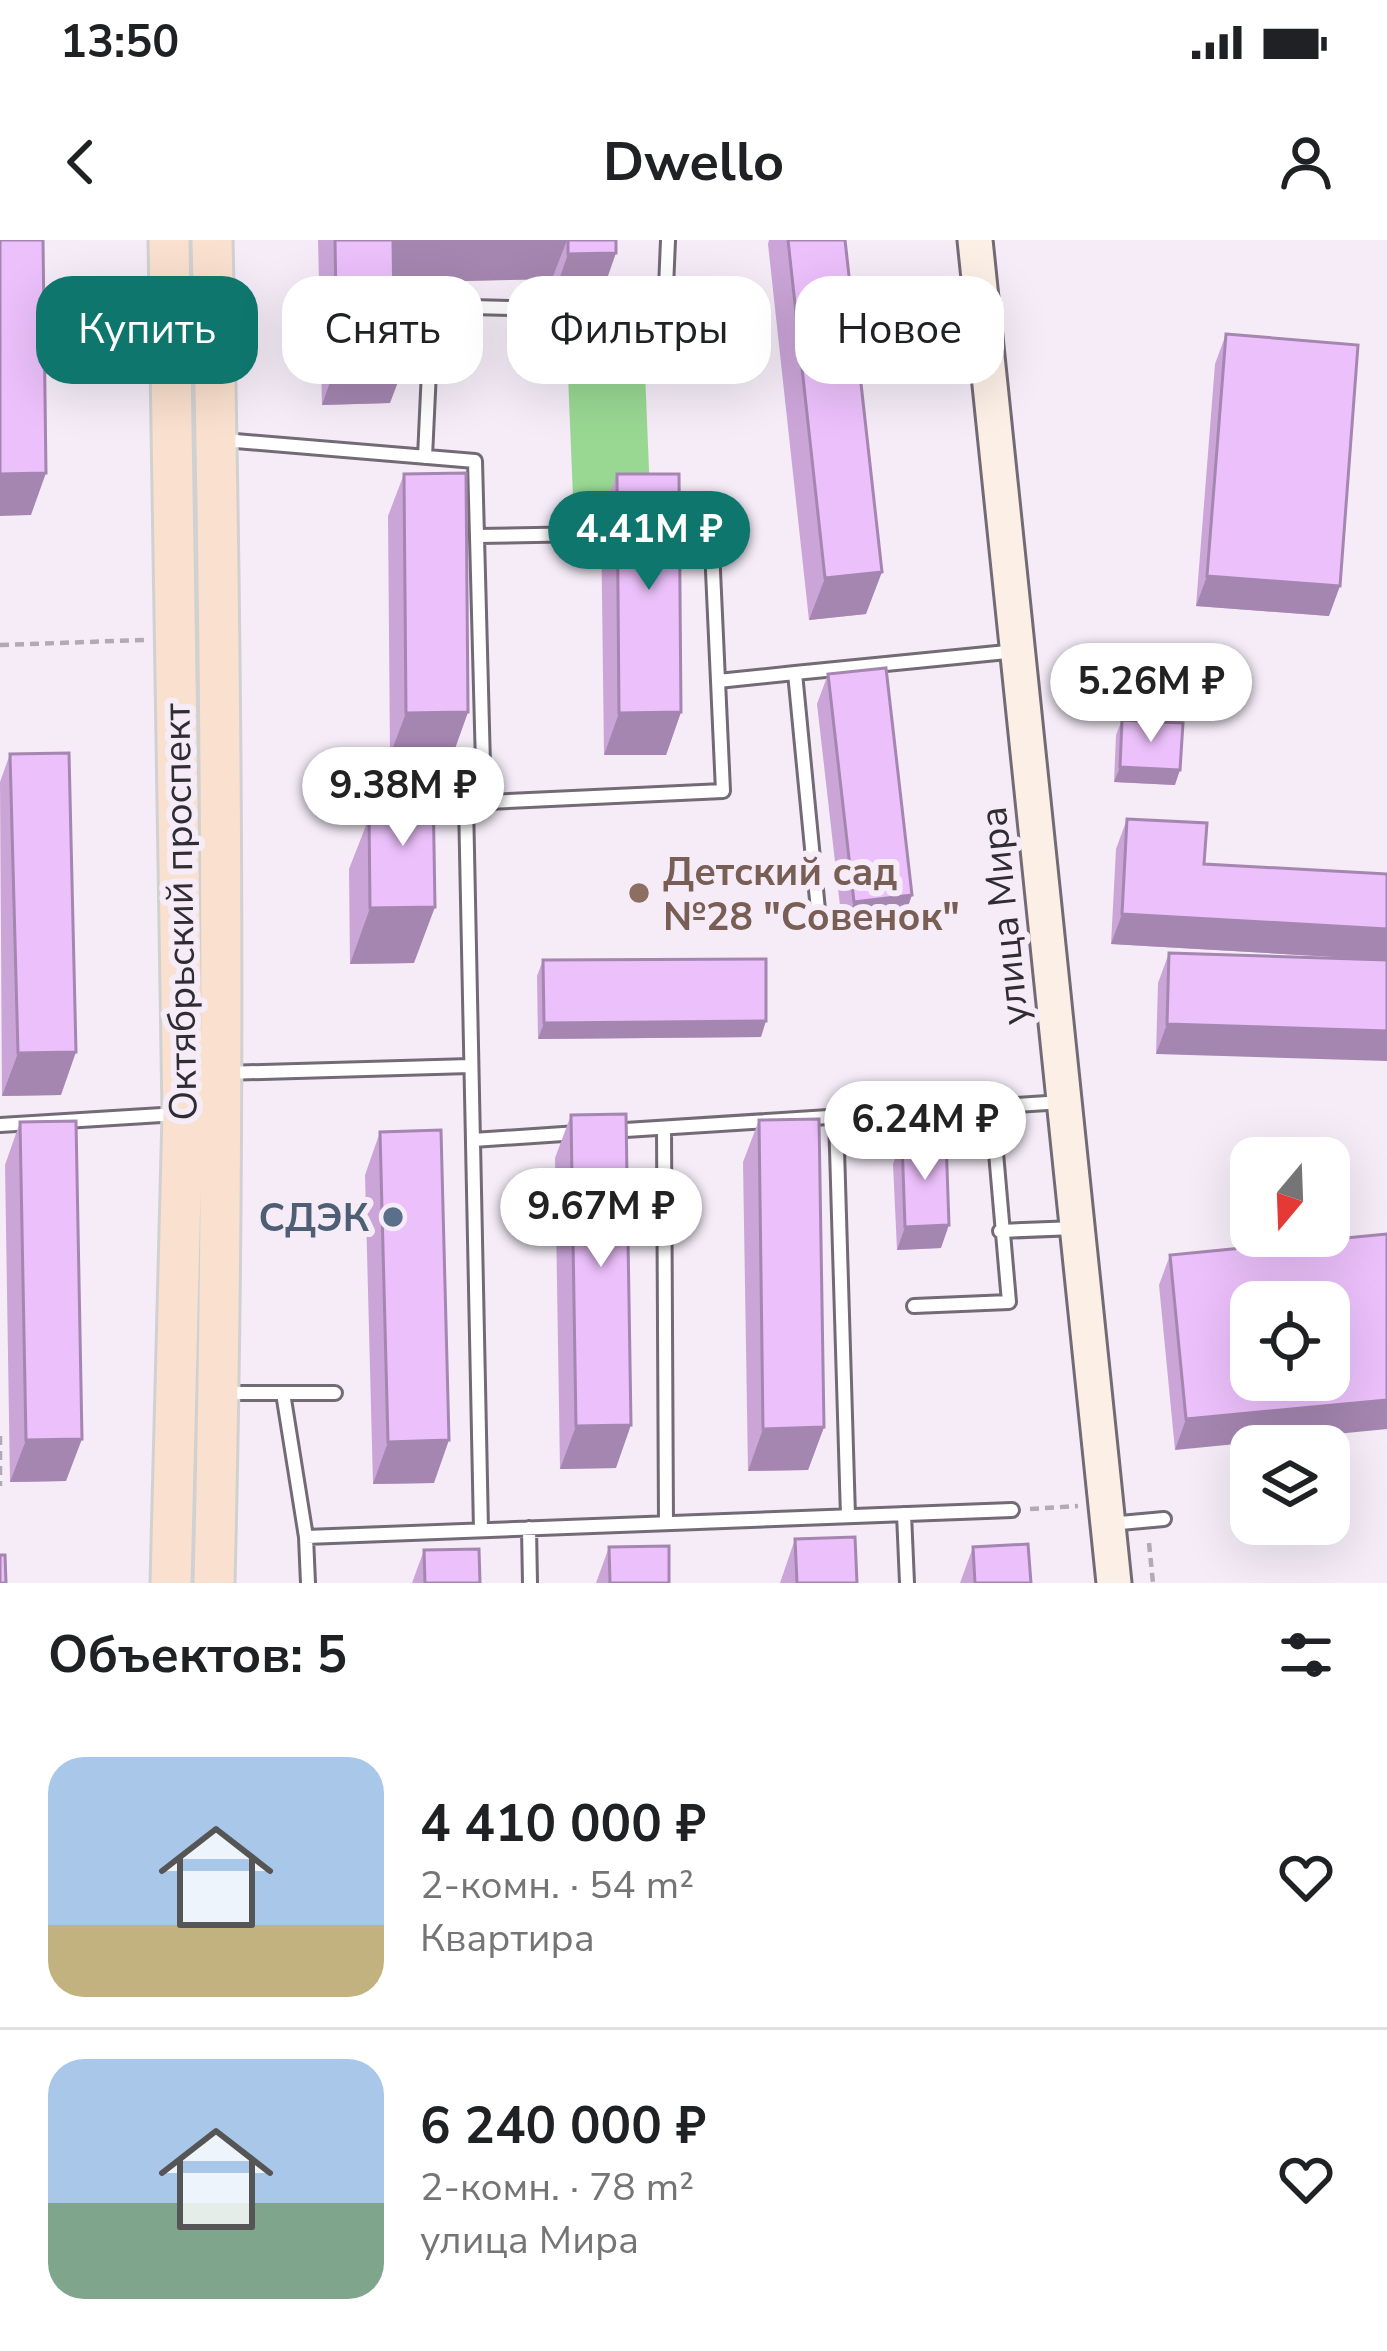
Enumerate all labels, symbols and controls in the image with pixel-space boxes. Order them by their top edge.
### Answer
text: 13:50 [60,12,179,73]
text: Dwello [603,125,784,199]
icon: back [48,129,114,195]
icon: person [1273,129,1339,195]
chip: Купить [36,276,258,384]
chip: Снять [282,276,483,384]
chip: Фильтры [507,276,771,384]
chip: Новое [795,276,1004,384]
pin: 4.41M ₽ [538,491,760,593]
text: 4.41M ₽ [575,503,723,556]
pin: 5.26M ₽ [1040,643,1262,745]
text: 5.26M ₽ [1077,655,1225,708]
street label: Октябрьский проспект [150,702,211,1121]
pin: 9.38M ₽ [292,747,514,849]
text: 9.38M ₽ [329,759,477,812]
street label: улица Мира [967,804,1042,1028]
place label: Детский сад №28 "Совенок" [663,846,960,944]
marker: Детский сад №28 "Совенок" [626,880,652,906]
pin: 6.24M ₽ [814,1081,1036,1183]
text: 6.24M ₽ [851,1093,999,1146]
north arrow [1230,1137,1350,1257]
map controls [1230,1137,1350,1545]
pin: 9.67M ₽ [490,1168,712,1270]
text: 9.67M ₽ [527,1180,675,1233]
place label: СДЭК [259,1192,370,1245]
marker: СДЭК [380,1204,406,1230]
button: locate [1230,1281,1350,1401]
button: layers [1230,1425,1350,1545]
text: Объектов: 5 [48,1620,347,1690]
icon: filters [1273,1622,1339,1688]
text: 4 410 000 ₽ [420,1789,706,1859]
icon: home [144,1805,288,1949]
icon: heart [1273,1844,1339,1910]
text: 2-комн. · 54 m² [420,1859,694,1912]
text: Квартира [420,1912,595,1965]
text: 6 240 000 ₽ [420,2091,706,2161]
icon: home [144,2107,288,2251]
icon: heart [1273,2146,1339,2212]
text: 2-комн. · 78 m² [420,2161,694,2214]
text: улица Мира [420,2214,639,2267]

